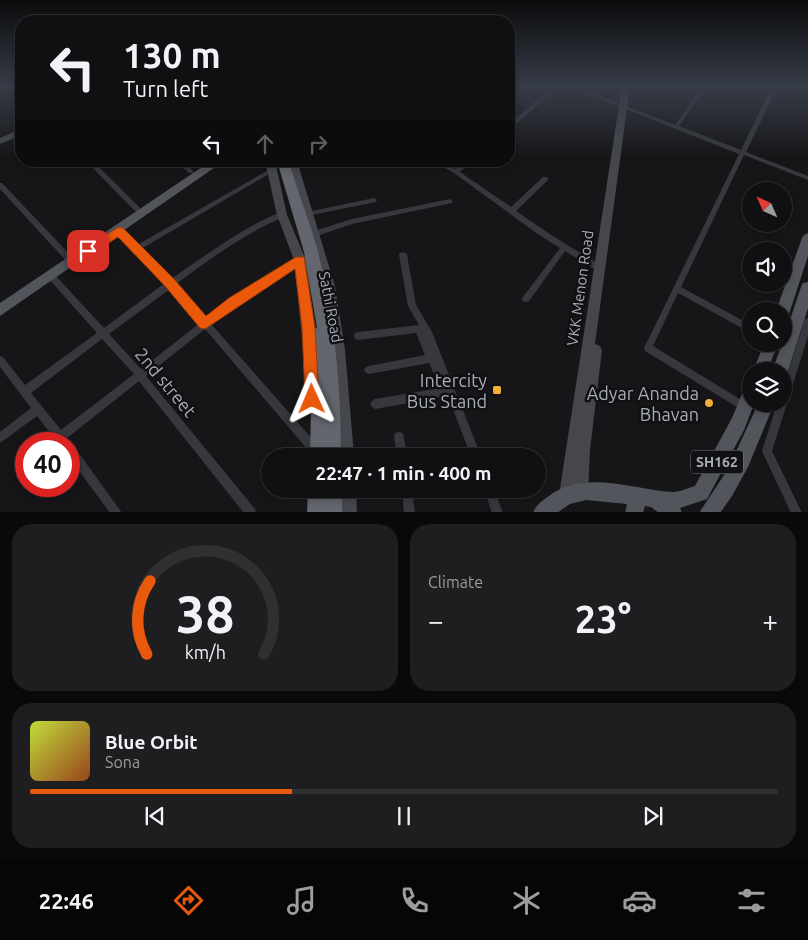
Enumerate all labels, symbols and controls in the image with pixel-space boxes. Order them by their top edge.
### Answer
icon: left [40,35,105,100]
text: 130 m [123,35,221,75]
text: Turn left [123,76,208,101]
icon: left [198,130,226,158]
icon: ahead [251,130,279,158]
icon: right [304,130,332,158]
north arrow [742,182,792,232]
map controls [742,182,792,412]
street label: VKK Menon Road [563,229,597,347]
pin [67,230,109,272]
icon: arrive [74,237,102,265]
button: sound [742,242,792,292]
street label: Sathi Road [316,270,346,344]
button: search [742,302,792,352]
street label: 2nd street [131,344,201,420]
button: layers [742,362,792,412]
place label: Intercity Bus Stand [407,370,487,411]
position arrow [285,372,337,424]
place label: Adyar Ananda Bhavan [587,383,699,424]
marker: Intercity Bus Stand [491,384,503,396]
marker: Adyar Ananda Bhavan [703,397,715,409]
speed limit sign: 40 [15,432,80,497]
road number: SH162 [691,451,743,474]
text: 22:47 · 1 min · 400 m [316,462,491,484]
text: Climate [428,573,483,591]
text: 38 [176,585,234,643]
text: 23° [575,598,631,640]
text: − [428,605,444,636]
text: + [762,605,778,636]
text: km/h [184,642,226,662]
text: Blue Orbit [105,731,198,753]
text: Sona [105,753,140,771]
icon: previous [141,802,169,830]
icon: pause [390,802,418,830]
icon: next [639,802,667,830]
icon: directions [171,883,206,918]
icon: music [284,883,319,918]
icon: phone [397,883,432,918]
icon: climate [509,883,544,918]
icon: car [622,883,657,918]
icon: filters [734,883,769,918]
text: 22:46 [39,888,94,913]

